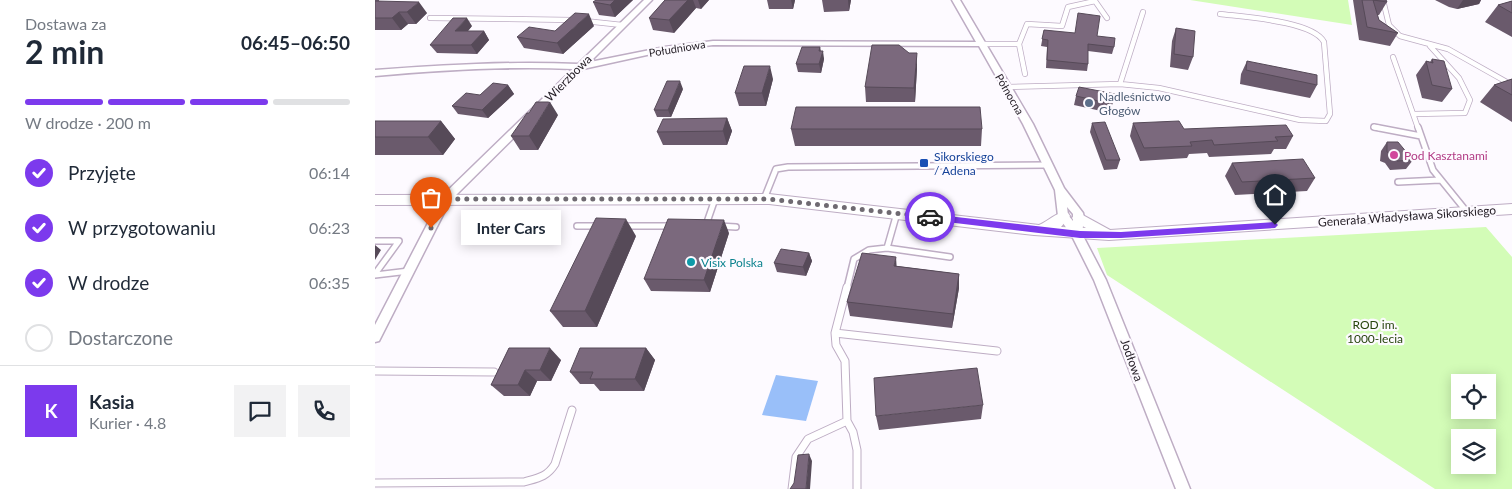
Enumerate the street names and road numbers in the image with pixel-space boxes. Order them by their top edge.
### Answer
street label: Południowa [648,37,706,59]
street label: Wierzbowa [541,51,595,105]
street label: Północna [993,71,1027,117]
street label: Generała Władysława Sikorskiego [1317,202,1497,230]
street label: Jodłowa [1117,337,1147,383]

